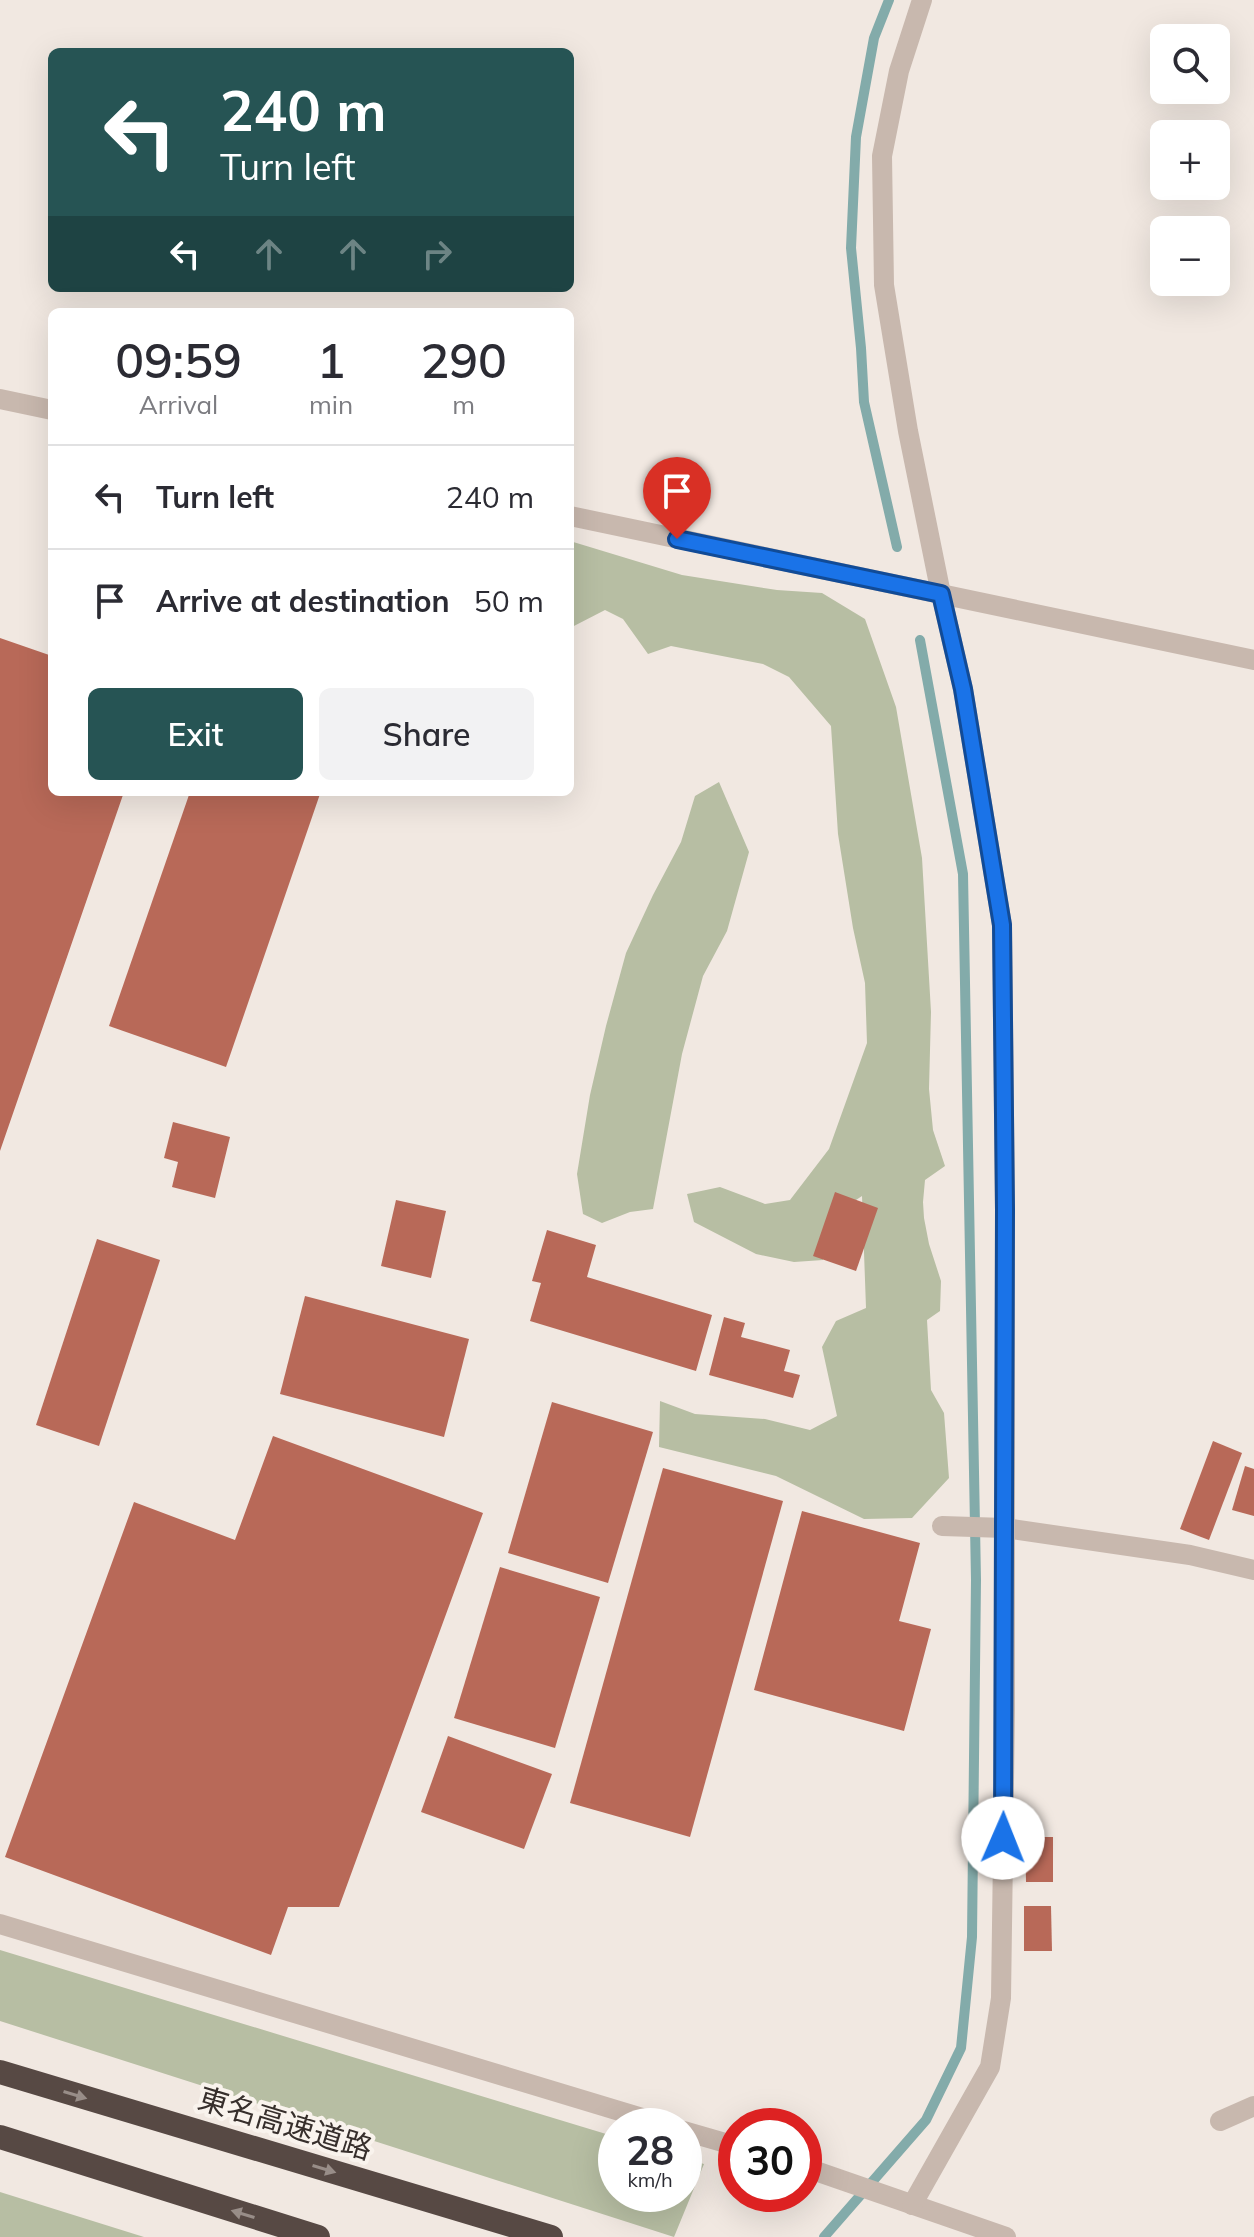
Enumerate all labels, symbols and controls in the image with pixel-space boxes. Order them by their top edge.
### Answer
map controls [1150,24,1230,296]
button: search [1150,24,1230,104]
text: 240 m [220,75,387,145]
icon: left [88,80,192,184]
button: + [1150,120,1230,200]
text: Turn left [220,144,356,189]
button: − [1150,216,1230,296]
icon: left [163,232,207,276]
icon: ahead [247,232,291,276]
icon: ahead [331,232,375,276]
icon: right [415,232,459,276]
text: 09:59 [115,330,242,390]
text: 1 [317,330,345,390]
text: 290 [420,330,507,390]
text: Arrival [139,388,218,421]
text: min [309,388,353,421]
text: m [452,388,475,421]
pin [643,457,711,539]
icon: arrive [655,469,699,513]
icon: left [88,475,132,519]
text: Turn left [156,478,274,516]
text: 240 m [446,478,534,516]
icon: arrive [88,579,132,623]
text: Arrive at destination [156,582,450,620]
text: 50 m [474,582,544,620]
button: Exit [88,688,303,780]
button: Share [319,688,534,780]
position arrow [961,1796,1045,1880]
street label: 東名高速道路 [194,2079,377,2168]
one-way arrow [63,2089,87,2102]
speed limit sign: 30 [718,2108,822,2212]
text: 28 [626,2125,674,2175]
one-way arrow [312,2163,336,2176]
text: km/h [627,2167,673,2192]
one-way arrow [231,2207,255,2219]

